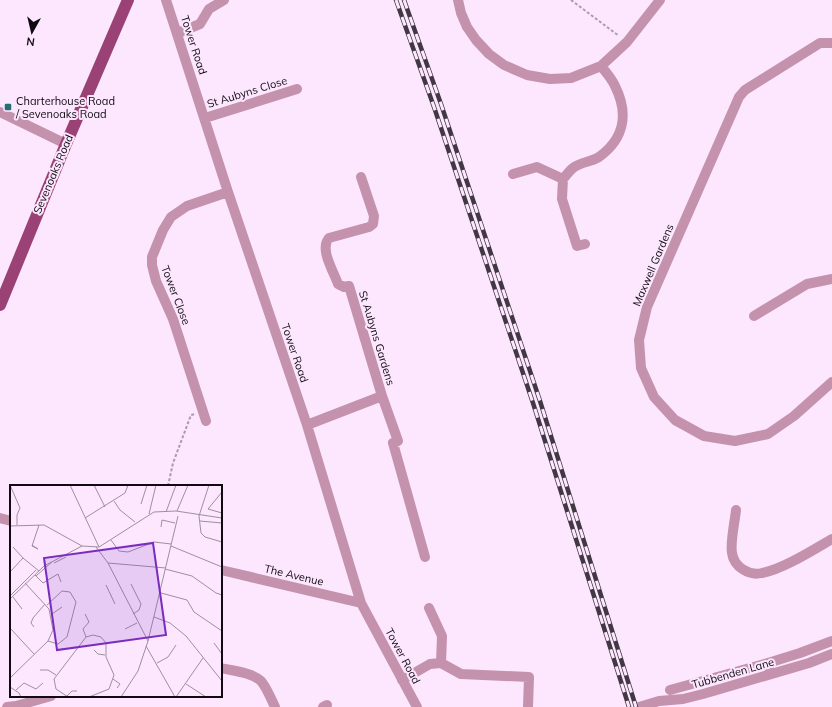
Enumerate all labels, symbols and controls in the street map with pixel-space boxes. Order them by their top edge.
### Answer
north arrow [12,12,52,52]
street label: Tower Road [178,14,210,76]
text: N [26,34,36,49]
street label: St Aubyns Close [205,73,289,111]
place label: Charterhouse Road / Sevenoaks Road [15,94,115,121]
marker: Charterhouse Road / Sevenoaks Road [3,102,13,112]
street label: Sevenoaks Road [30,132,76,216]
street label: Maxwell Gardens [629,222,677,308]
street label: Tower Close [158,263,194,327]
street label: St Aubyns Gardens [356,289,398,387]
street label: Tower Road [278,322,312,384]
inset map [10,485,222,697]
street label: The Avenue [263,561,325,589]
street label: Tower Road [382,626,424,686]
street label: Tubbenden Lane [690,655,776,691]

